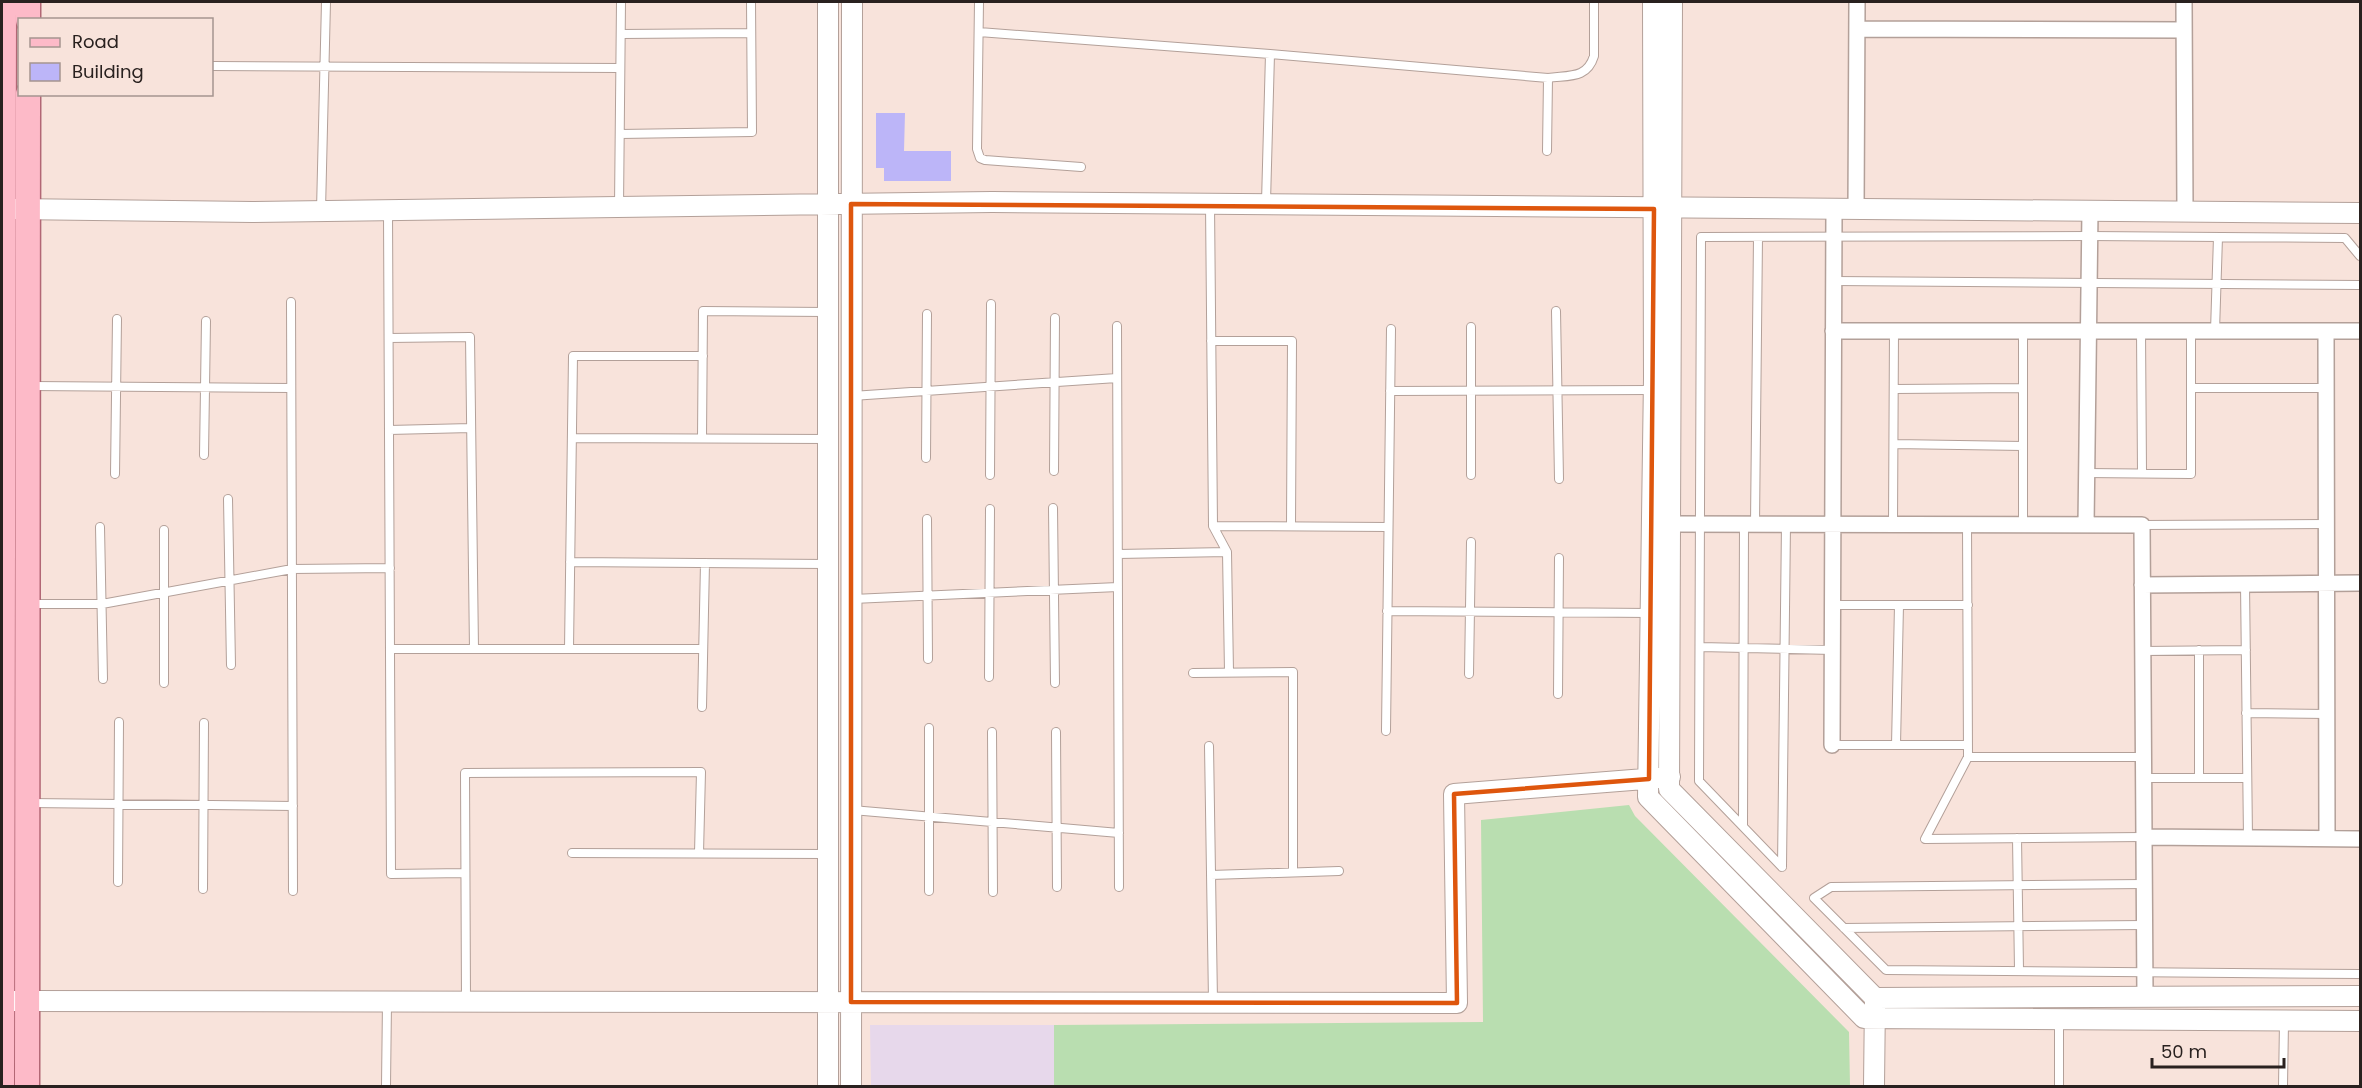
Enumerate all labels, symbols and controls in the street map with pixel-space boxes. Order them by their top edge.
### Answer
legend [18,18,213,96]
text: Road [72,29,119,54]
text: Building [72,59,144,84]
scale bar [2152,1031,2284,1069]
text: 50 m [2161,1039,2207,1064]

